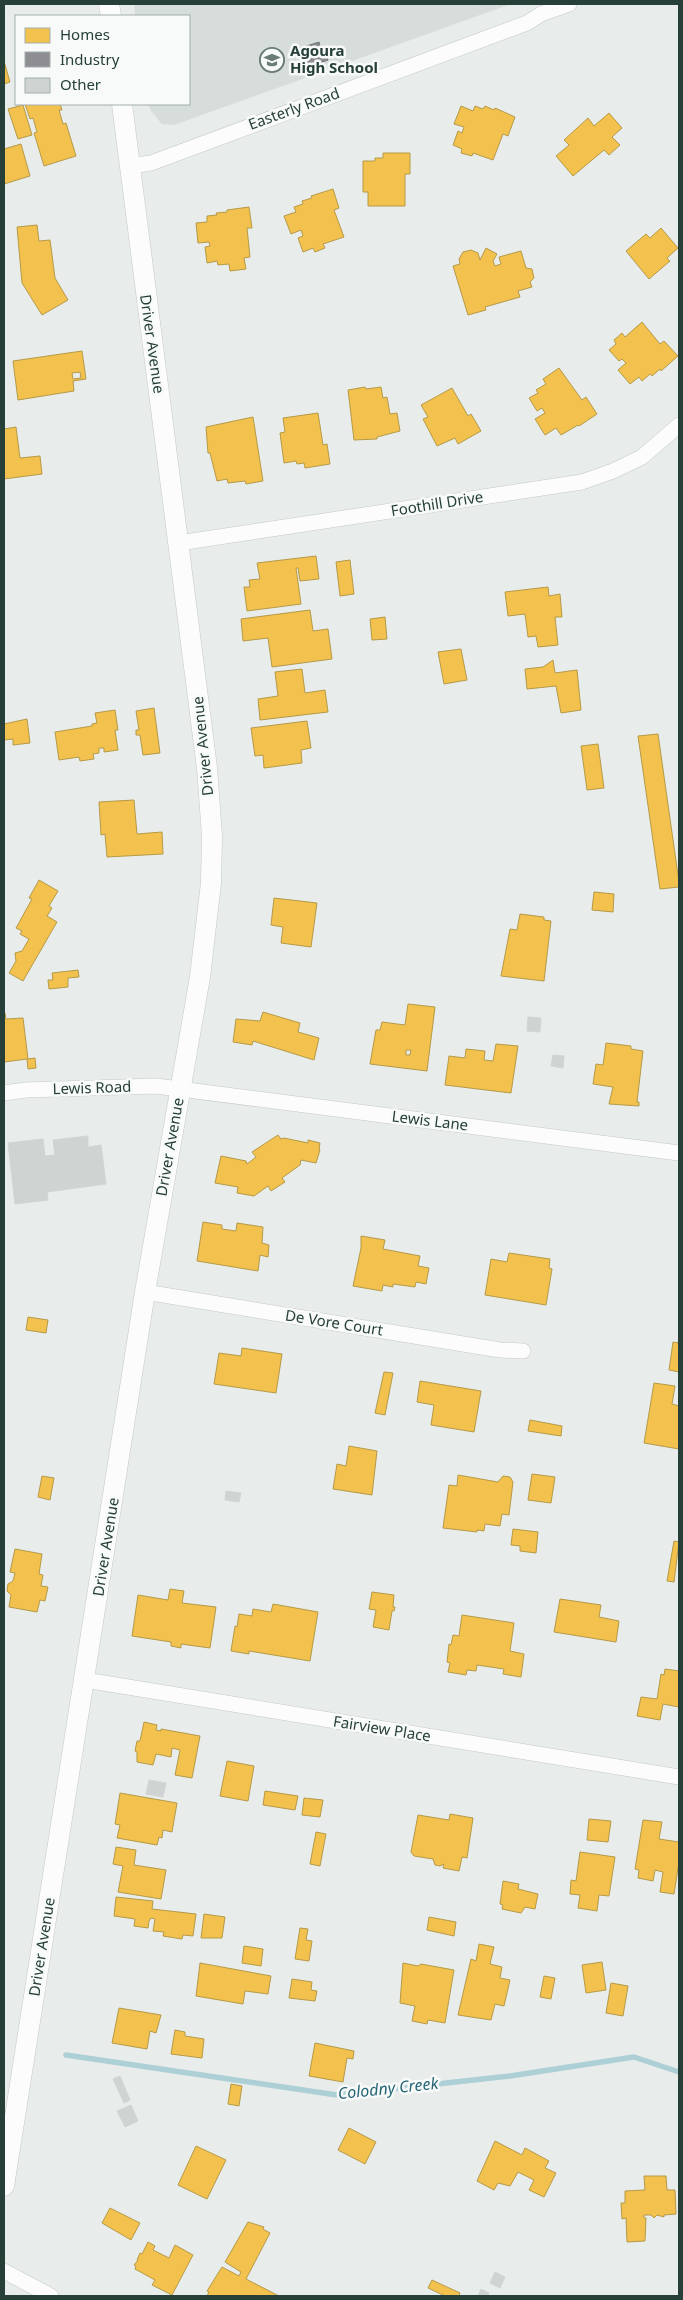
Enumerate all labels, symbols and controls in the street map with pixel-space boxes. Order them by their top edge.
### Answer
legend [15,15,190,105]
text: Homes [60,24,110,44]
place label: Agoura High School [290,40,378,77]
school or university icon: Agoura High School [259,47,285,73]
text: Industry [60,49,120,69]
text: Other [60,74,101,94]
street label: Easterly Road [245,82,342,134]
street label: Driver Avenue [136,293,170,395]
street label: Foothill Drive [389,486,484,520]
street label: Driver Avenue [187,695,217,797]
street label: Lewis Road [52,1076,132,1098]
street label: Driver Avenue [150,1096,188,1198]
street label: Lewis Lane [391,1105,469,1135]
street label: De Vore Court [284,1304,385,1340]
street label: Driver Avenue [87,1496,123,1598]
street label: Fairview Place [332,1710,432,1746]
street label: Driver Avenue [23,1896,59,1998]
water label: Colodny Creek [337,2072,440,2104]

